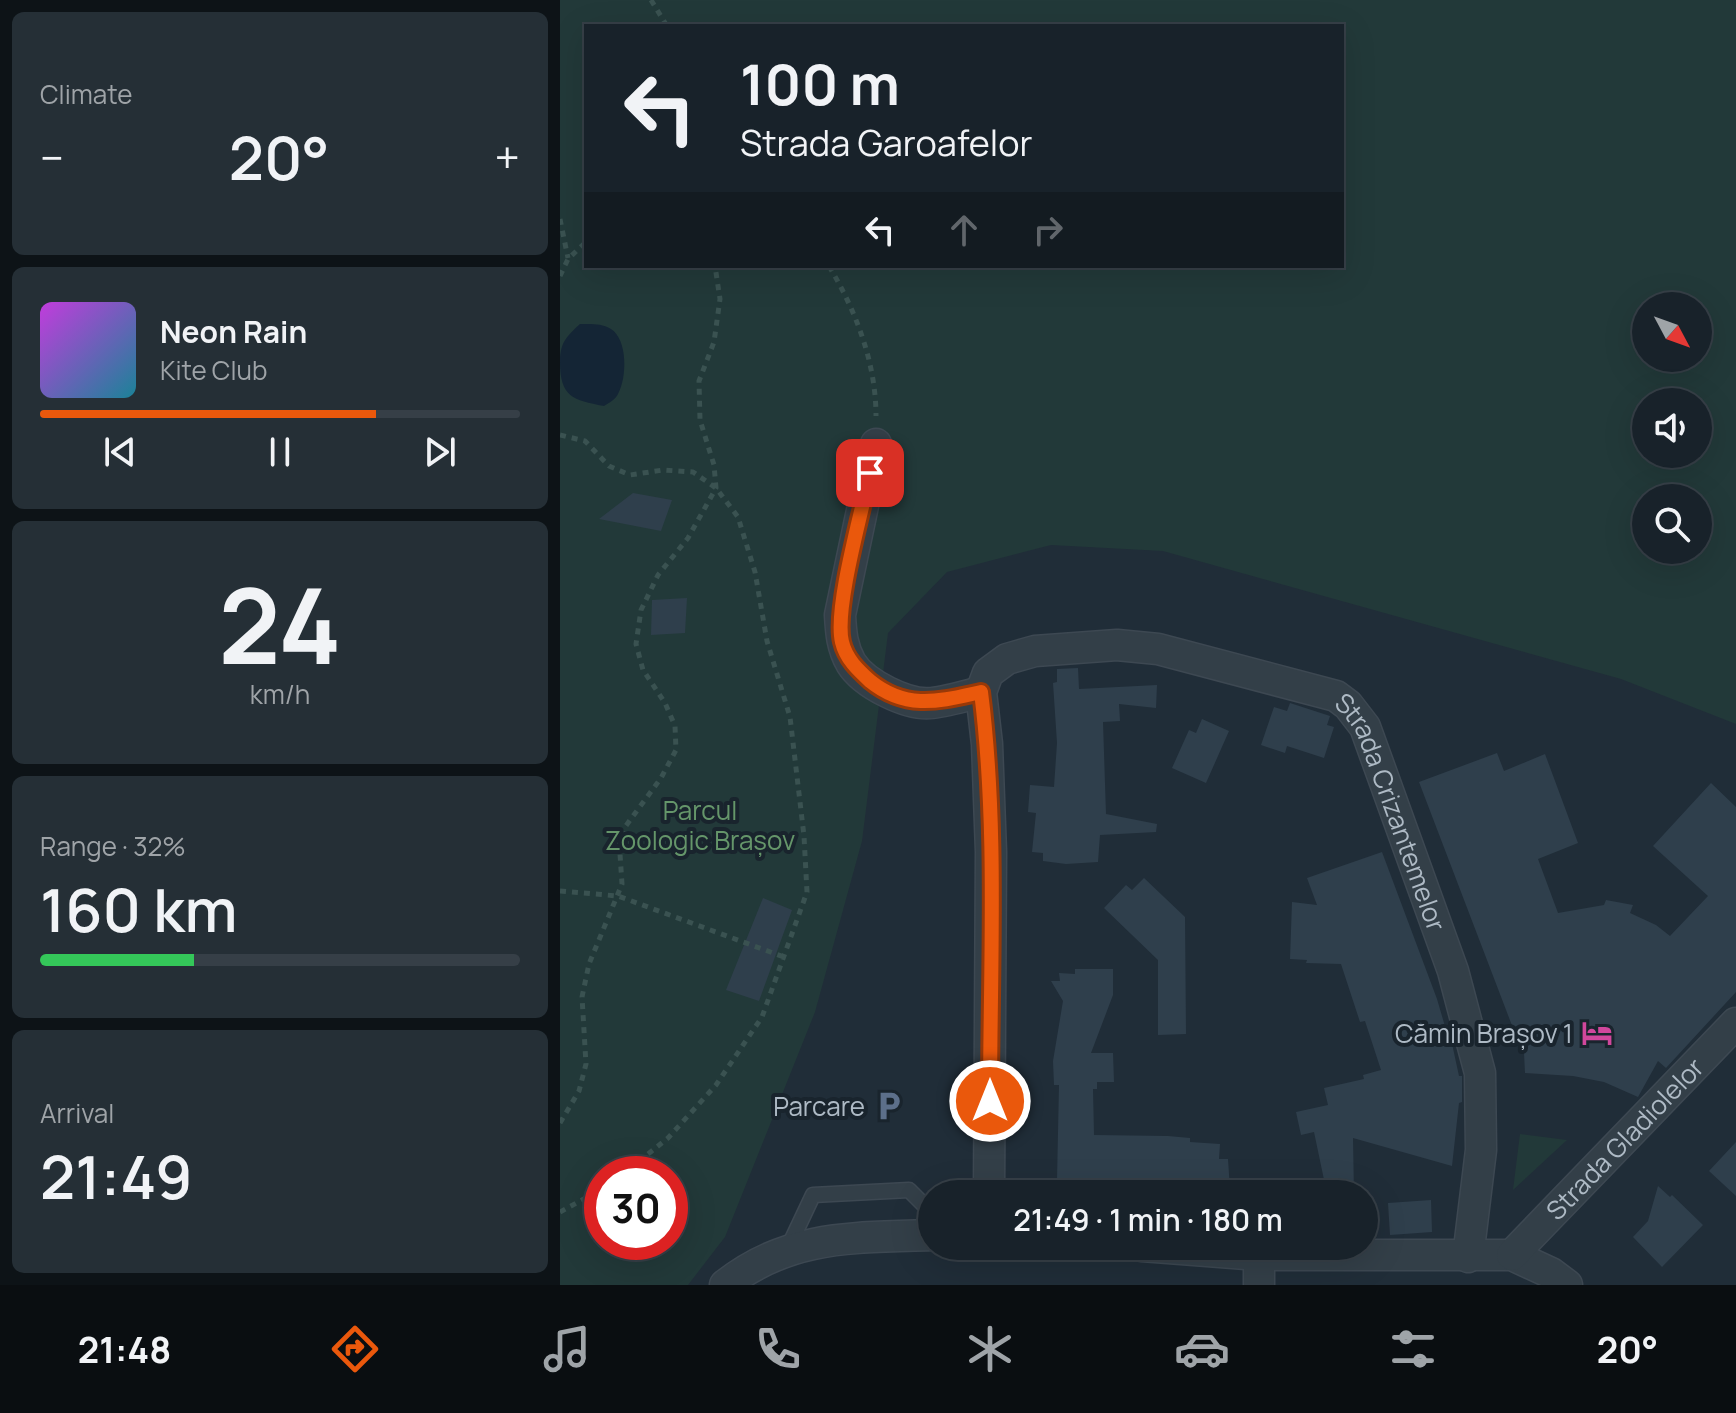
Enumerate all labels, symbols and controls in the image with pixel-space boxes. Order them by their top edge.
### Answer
text: 100 m [740,45,900,122]
icon: left [608,56,712,160]
text: Climate [40,76,132,112]
text: 20° [229,116,330,198]
text: Strada Garoafelor [740,118,1032,167]
text: − [40,127,64,187]
text: + [495,127,520,187]
icon: left [858,208,902,252]
icon: ahead [942,208,986,252]
icon: right [1026,208,1070,252]
north arrow [1632,292,1712,372]
map controls [1632,292,1712,564]
text: Neon Rain [160,311,307,352]
text: Kite Club [160,352,267,388]
button: sound [1632,388,1712,468]
icon: previous [98,430,142,474]
icon: pause [258,430,302,474]
icon: next [418,430,462,474]
pin [836,439,904,507]
icon: arrive [848,451,892,495]
button: search [1632,484,1712,564]
text: 24 [218,553,342,695]
text: km/h [250,676,310,712]
street label: Strada Crizantemelor [1328,684,1455,936]
park label: Parcul Zoologic Brașov [605,792,795,858]
text: Range · 32% [40,828,186,864]
text: 160 km [40,868,238,950]
place label: Cămin Brașov 1 [1395,1015,1573,1051]
hotel icon: Cămin Brașov 1 [1580,1016,1614,1050]
street label: Strada Gladiolelor [1538,1049,1711,1227]
position arrow [948,1059,1032,1143]
place label: Parcare [773,1088,865,1124]
parking icon: Parcare [872,1089,906,1123]
text: Arrival [40,1095,114,1131]
text: 21:49 [40,1135,192,1217]
speed limit sign: 30 [584,1156,688,1260]
text: 21:49 · 1 min · 180 m [1013,1199,1283,1240]
icon: directions [327,1321,383,1377]
icon: music [539,1321,595,1377]
icon: phone [750,1321,806,1377]
icon: climate [962,1321,1018,1377]
icon: car [1174,1321,1230,1377]
icon: filters [1385,1321,1441,1377]
text: 21:48 [78,1325,171,1374]
text: 20° [1597,1325,1658,1374]

